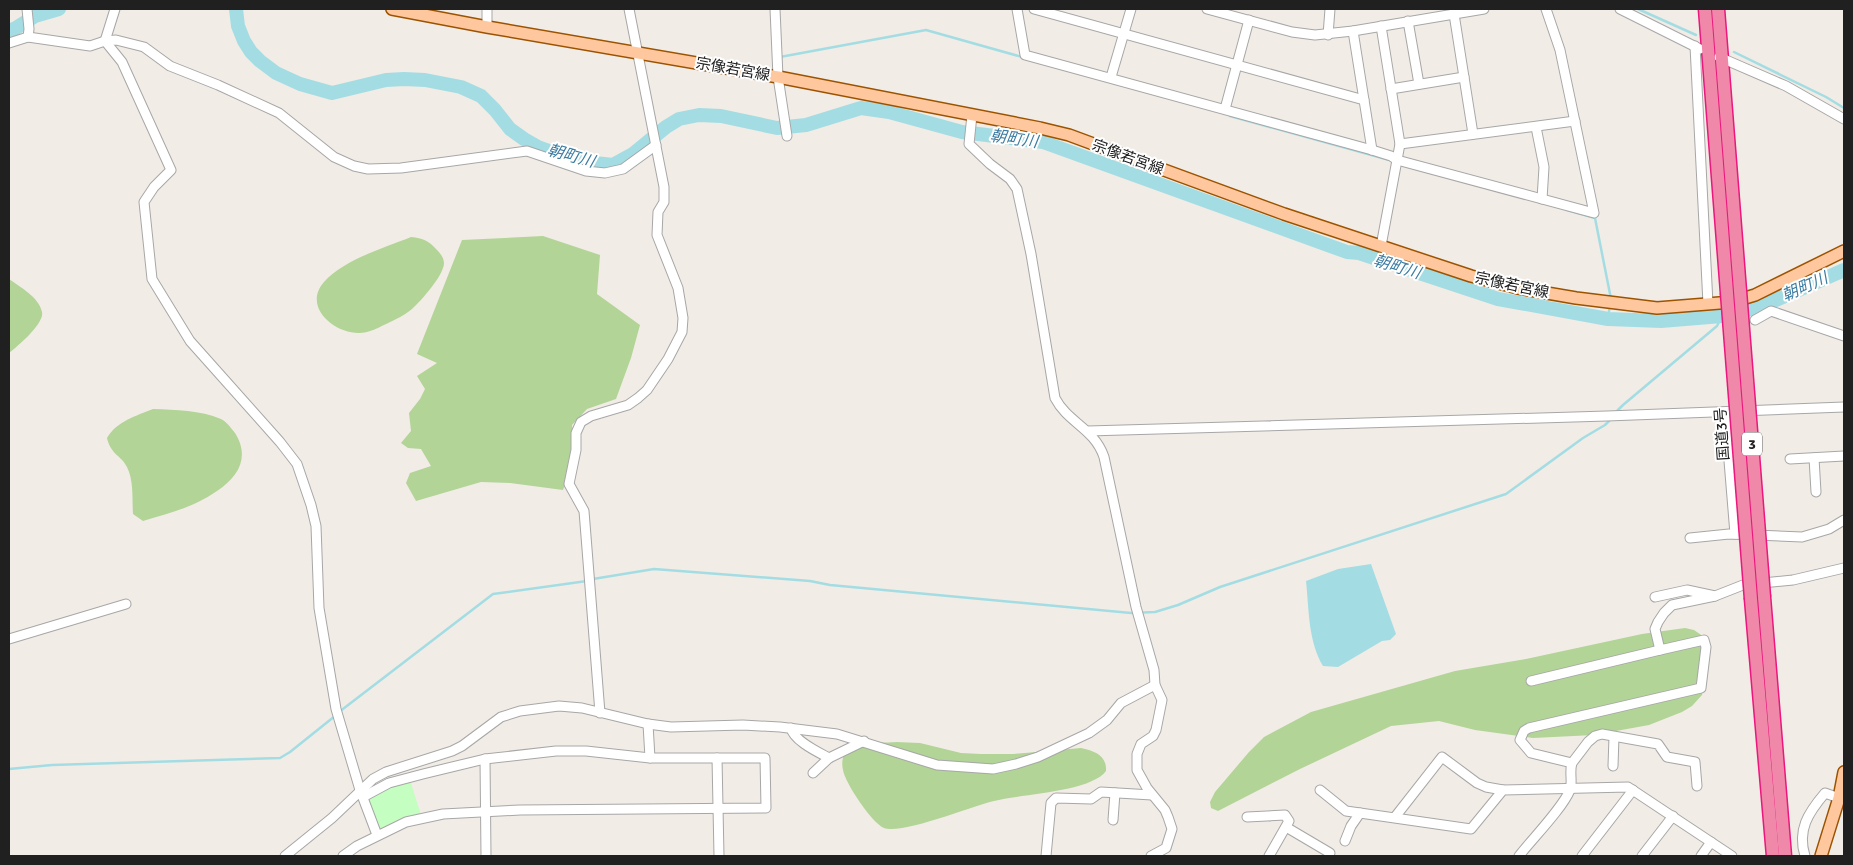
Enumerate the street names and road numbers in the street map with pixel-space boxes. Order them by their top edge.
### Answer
street label: 宗像若宮線 [694,54,772,84]
street label: 宗像若宮線 [1090,136,1166,178]
street label: 宗像若宮線 [1473,268,1551,302]
street label: 国道3号 [1711,407,1733,461]
road number: 3 [1742,432,1762,456]

